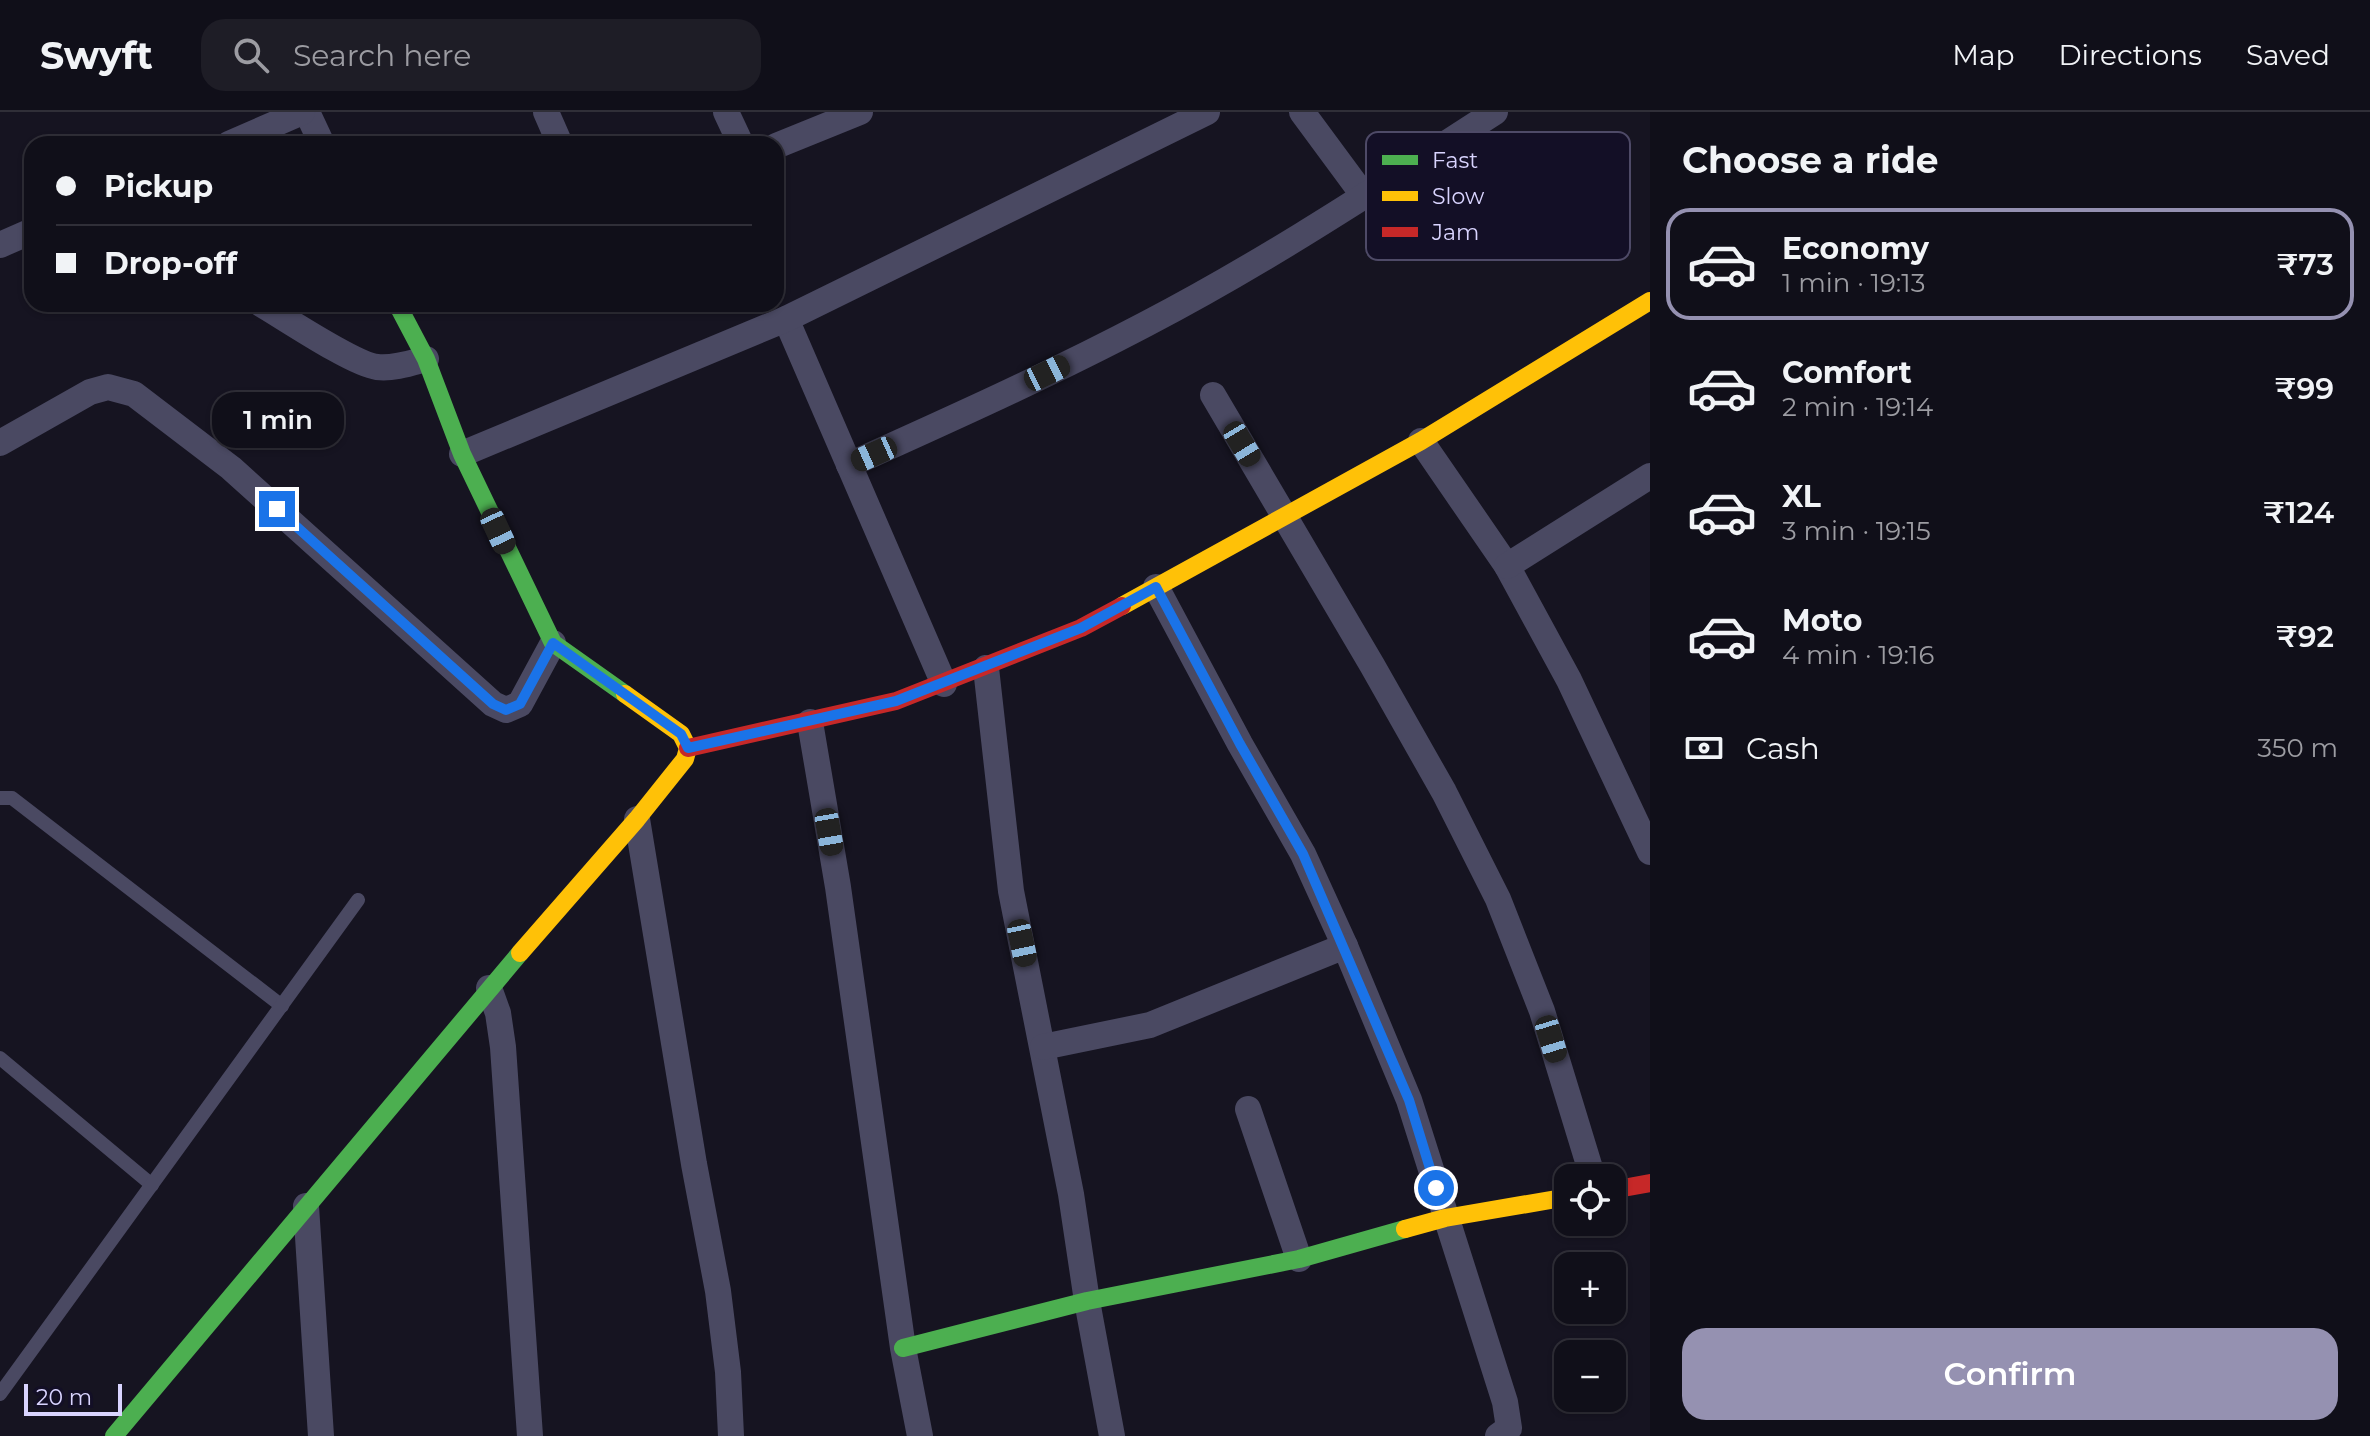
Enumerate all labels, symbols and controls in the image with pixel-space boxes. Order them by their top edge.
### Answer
search box [201,19,761,91]
text: Swyft [40,32,153,79]
icon: search [229,33,273,77]
text: Search here [293,37,471,74]
text: Map [1952,38,2014,72]
text: Directions [2058,38,2202,72]
text: Saved [2246,38,2330,72]
legend [1366,132,1630,260]
text: Choose a ride [1682,138,1939,182]
text: Fast [1432,147,1478,174]
text: Pickup [104,168,213,205]
text: Slow [1432,183,1485,210]
text: Jam [1431,219,1479,246]
icon: car [1686,228,1758,300]
text: Economy [1782,230,1929,267]
text: Drop-off [104,245,237,282]
text: ₹73 [2277,246,2334,283]
text: 1 min · 19:13 [1782,267,1925,299]
car [1020,352,1074,394]
icon: car [1686,352,1758,424]
text: Comfort [1782,354,1912,391]
text: ₹99 [2275,370,2334,407]
text: 2 min · 19:14 [1782,391,1933,423]
callout: 1 min [211,393,343,449]
text: 1 min [243,404,313,436]
car [1219,417,1265,471]
car [847,433,901,475]
icon: car [1686,476,1758,548]
text: XL [1782,478,1821,515]
route end [259,491,295,527]
text: ₹124 [2263,494,2334,531]
car [477,504,519,558]
text: 3 min · 19:15 [1782,515,1931,547]
icon: car [1686,600,1758,672]
text: Moto [1782,602,1863,639]
text: ₹92 [2276,618,2334,655]
text: 4 min · 19:16 [1782,639,1934,671]
icon: cash [1682,726,1726,770]
text: Cash [1746,730,1820,767]
text: 350 m [2257,732,2338,764]
car [813,806,845,858]
car [1005,917,1039,969]
car [1533,1013,1569,1065]
map controls [1554,1164,1626,1412]
button: locate [1554,1164,1626,1236]
route start [1418,1170,1454,1206]
button: + [1554,1252,1626,1324]
button: Confirm [1682,1328,2338,1420]
button: − [1554,1340,1626,1412]
scale bar [24,1380,122,1416]
text: 20 m [36,1384,92,1411]

